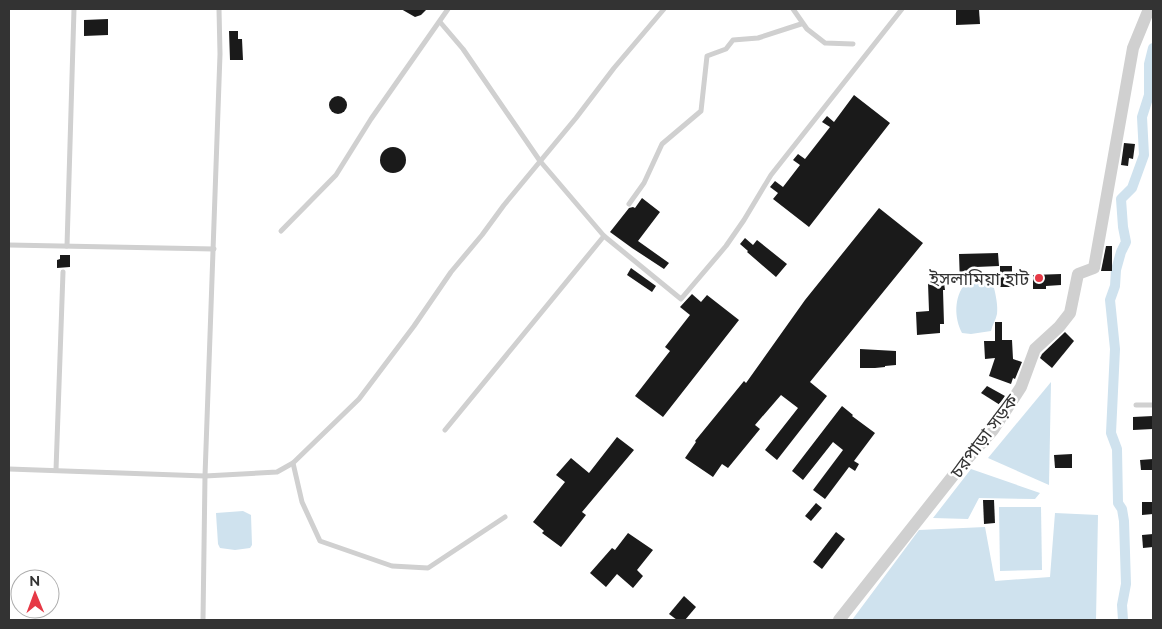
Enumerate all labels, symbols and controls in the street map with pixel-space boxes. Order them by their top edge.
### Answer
place label: ইসলামিয়া হাট [929,268,1030,289]
marker: ইসলামিয়া হাট [1033,272,1045,284]
street label: চরপাড়া সড়ক [945,390,1022,483]
north arrow [10,569,60,619]
text: N [29,573,40,589]

